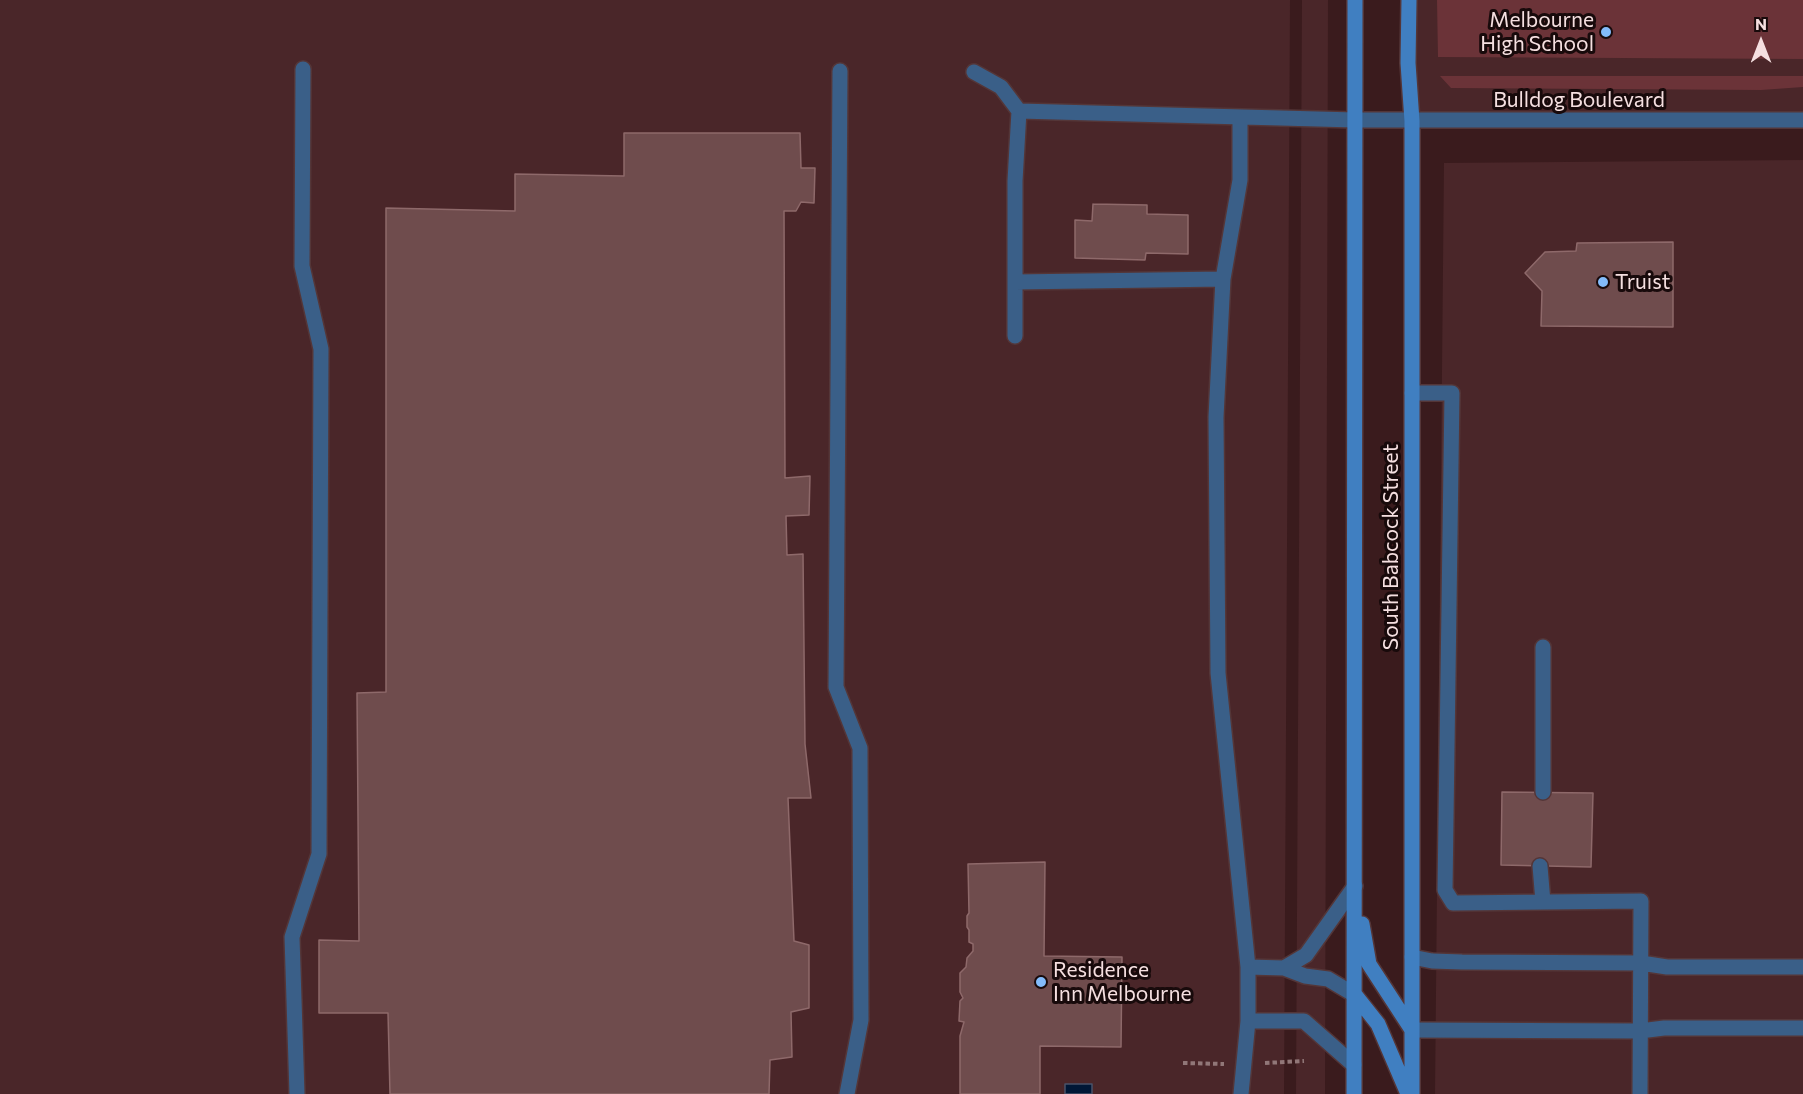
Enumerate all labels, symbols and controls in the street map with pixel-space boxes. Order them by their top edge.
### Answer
place label: Melbourne High School [1480,7,1594,57]
north arrow [1731,12,1791,72]
text: N [1755,14,1767,33]
marker: Melbourne High School [1599,25,1613,39]
street label: Bulldog Boulevard [1493,87,1665,113]
place label: Truist [1615,269,1670,295]
marker: Truist [1596,275,1610,289]
street label: South Babcock Street [1378,444,1404,650]
place label: Residence Inn Melbourne [1053,957,1192,1007]
marker: Residence Inn Melbourne [1034,975,1048,989]

